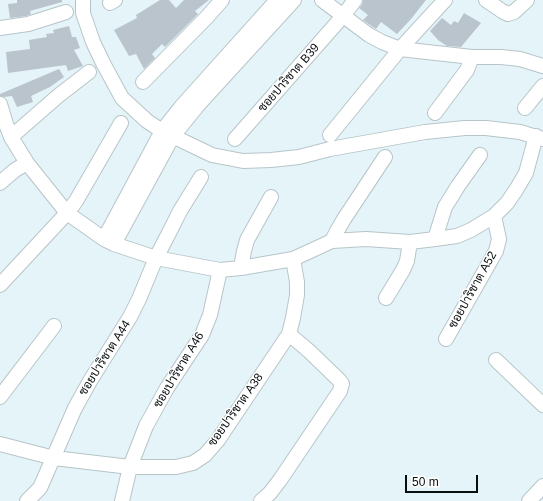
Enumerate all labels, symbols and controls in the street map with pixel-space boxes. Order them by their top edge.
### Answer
street label: ซอยปาริชาต B39 [255,41,323,115]
street label: ซอยปาริชาต A52 [446,249,500,331]
street label: ซอยปาริชาต A44 [76,318,134,398]
street label: ซอยปาริชาต A46 [151,329,207,411]
street label: ซอยปาริชาต A38 [205,371,267,449]
scale bar [407,467,480,493]
text: 50 m [412,475,439,489]

